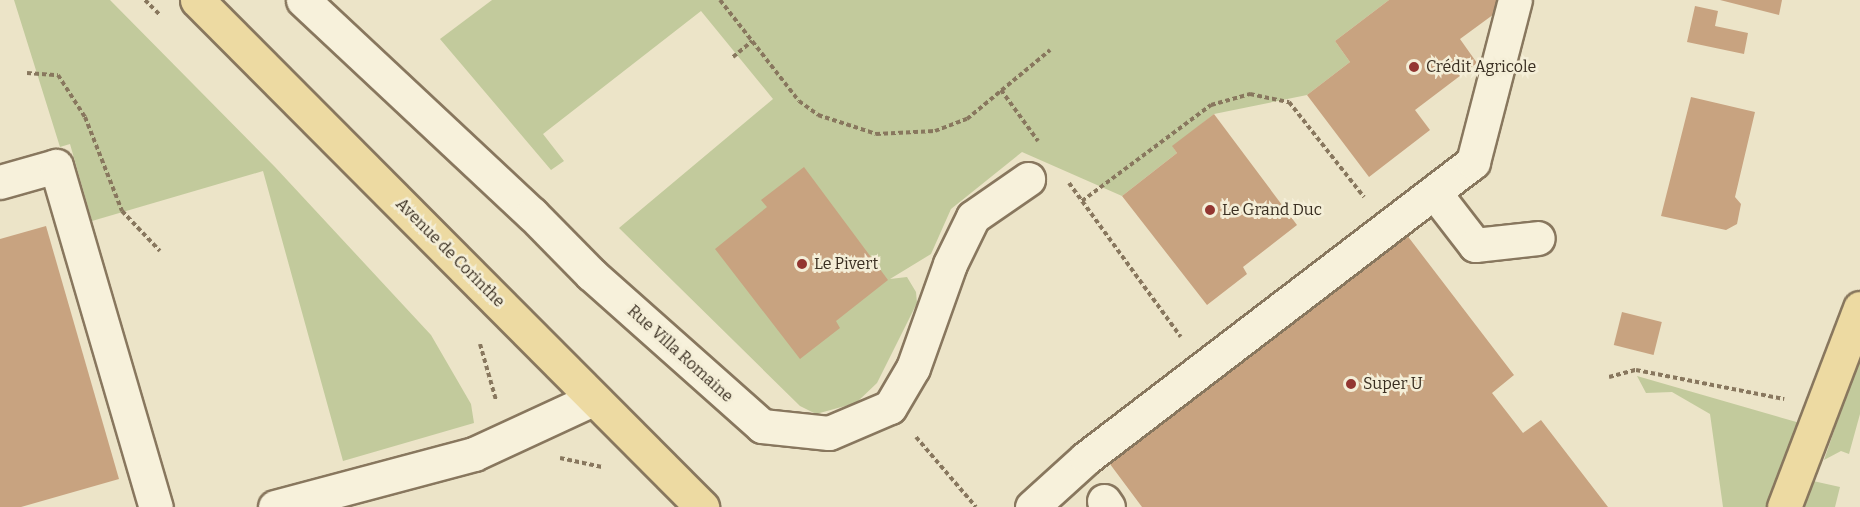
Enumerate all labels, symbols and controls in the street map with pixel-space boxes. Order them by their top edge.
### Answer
place label: Crédit Agricole [1426,57,1536,77]
marker: Crédit Agricole [1407,60,1421,74]
street label: Avenue de Corinthe [392,195,508,311]
place label: Le Grand Duc [1222,200,1322,220]
marker: Le Grand Duc [1203,203,1217,217]
place label: Le Pivert [814,254,878,274]
marker: Le Pivert [795,257,809,271]
street label: Rue Villa Romaine [623,302,737,406]
place label: Super U [1363,374,1423,394]
marker: Super U [1344,377,1358,391]

